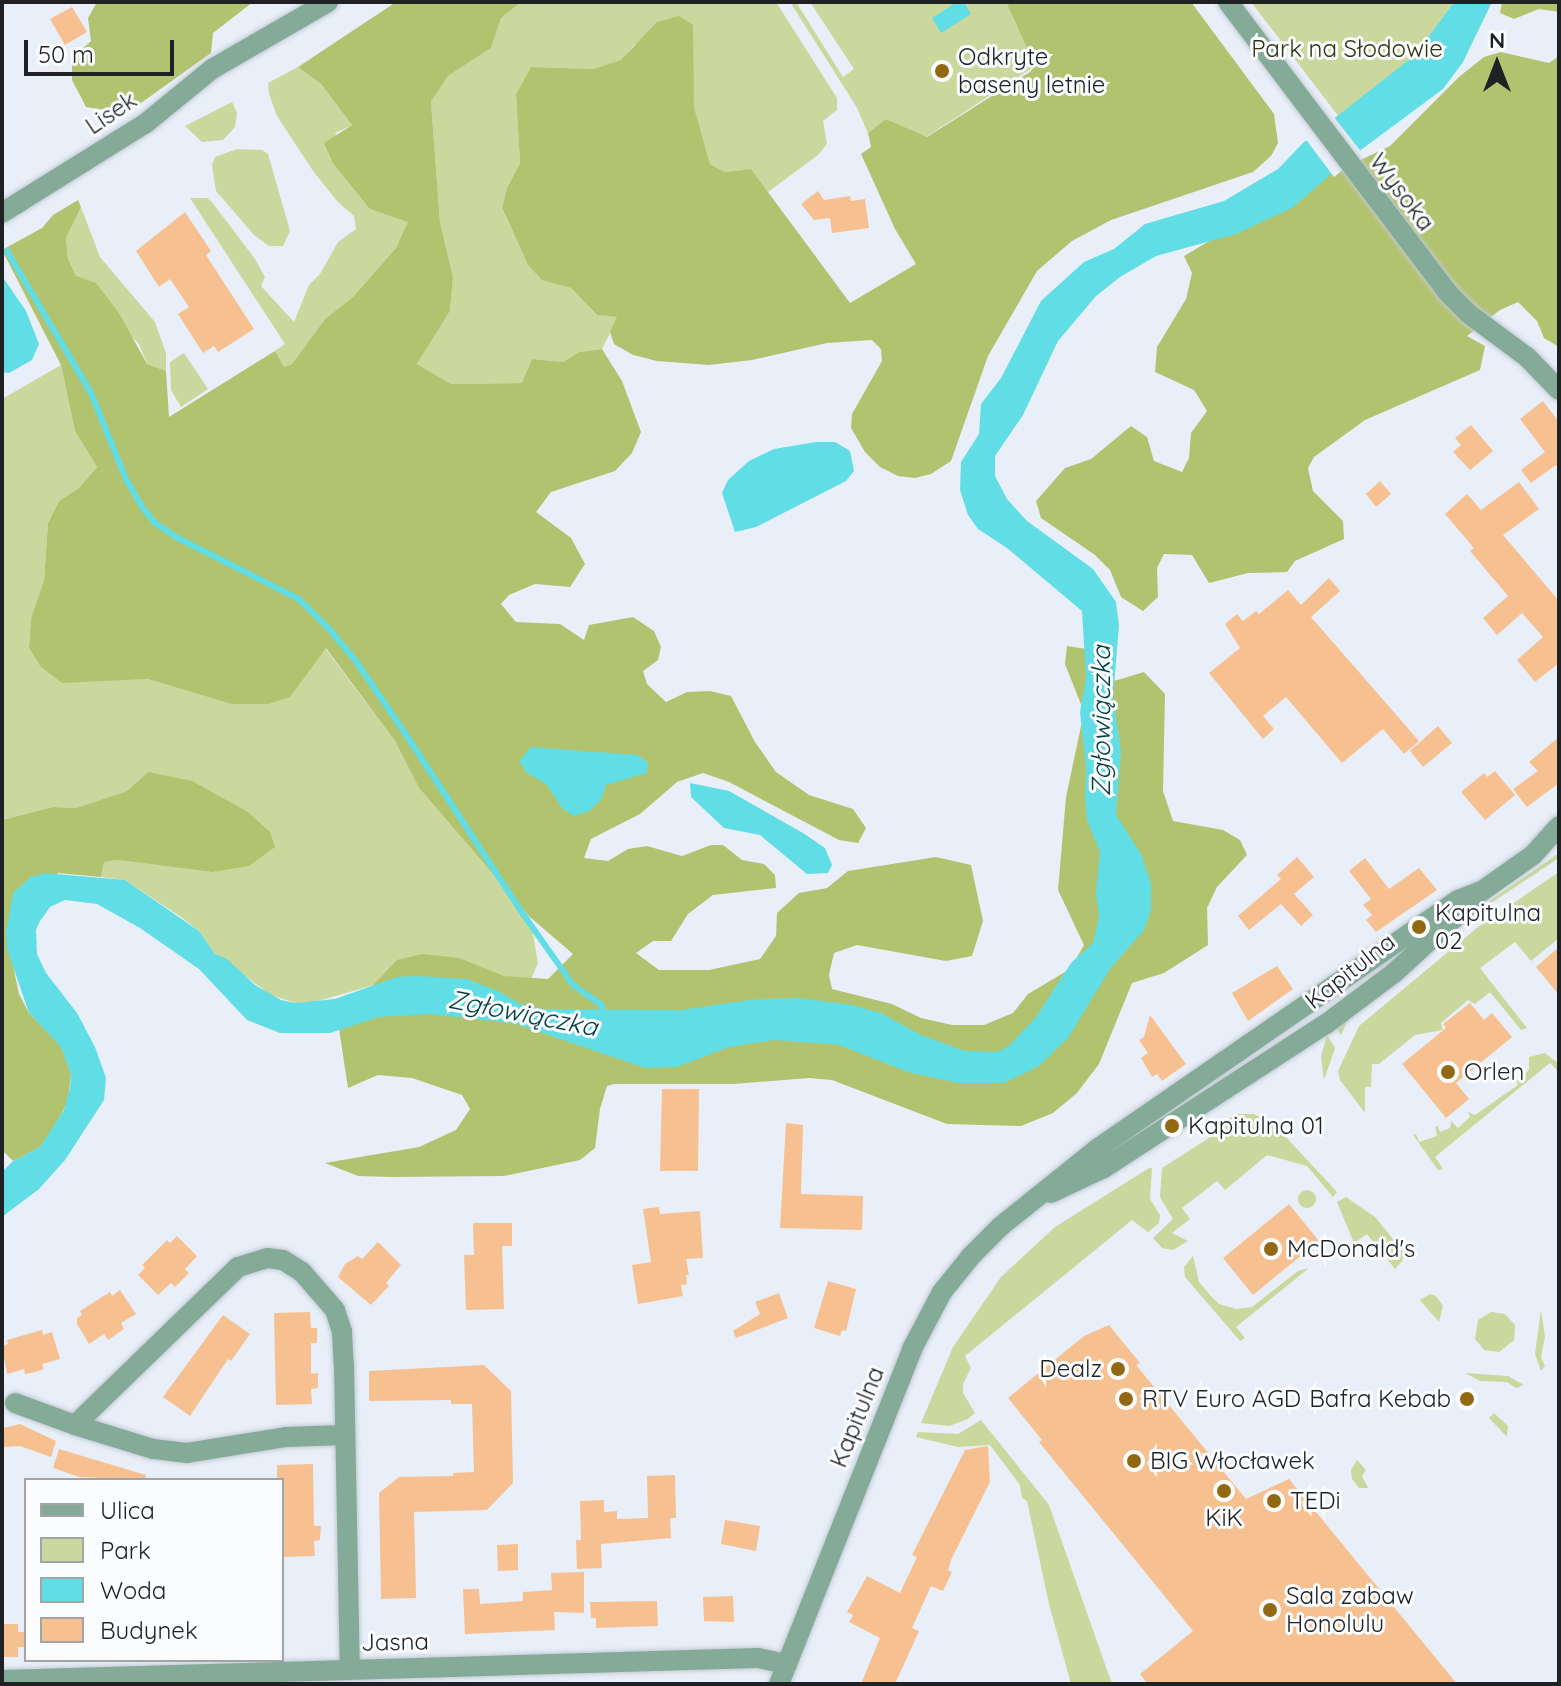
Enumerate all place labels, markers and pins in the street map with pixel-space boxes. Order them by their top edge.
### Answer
place label: Odkryte baseny letnie [958,43,1105,99]
marker: Odkryte baseny letnie [933,62,951,80]
place label: Kapitulna 02 [1435,899,1541,955]
marker: Kapitulna 02 [1410,918,1428,936]
place label: Orlen [1464,1058,1524,1086]
marker: Orlen [1439,1063,1457,1081]
place label: Kapitulna 01 [1188,1112,1324,1140]
marker: Kapitulna 01 [1163,1117,1181,1135]
place label: McDonald's [1287,1235,1415,1263]
marker: McDonald's [1262,1240,1280,1258]
place label: Dealz [1039,1355,1102,1383]
marker: Dealz [1109,1360,1127,1378]
place label: RTV Euro AGD [1142,1385,1301,1413]
place label: Bafra Kebab [1309,1385,1451,1413]
marker: RTV Euro AGD [1117,1390,1135,1408]
marker: Bafra Kebab [1458,1390,1476,1408]
place label: BIG Włocławek [1150,1447,1315,1475]
marker: BIG Włocławek [1125,1452,1143,1470]
marker: KiK [1215,1482,1233,1500]
place label: TEDi [1290,1487,1341,1515]
marker: TEDi [1265,1492,1283,1510]
place label: KiK [1205,1504,1243,1532]
place label: Sala zabaw Honolulu [1286,1582,1414,1638]
marker: Sala zabaw Honolulu [1261,1601,1279,1619]

